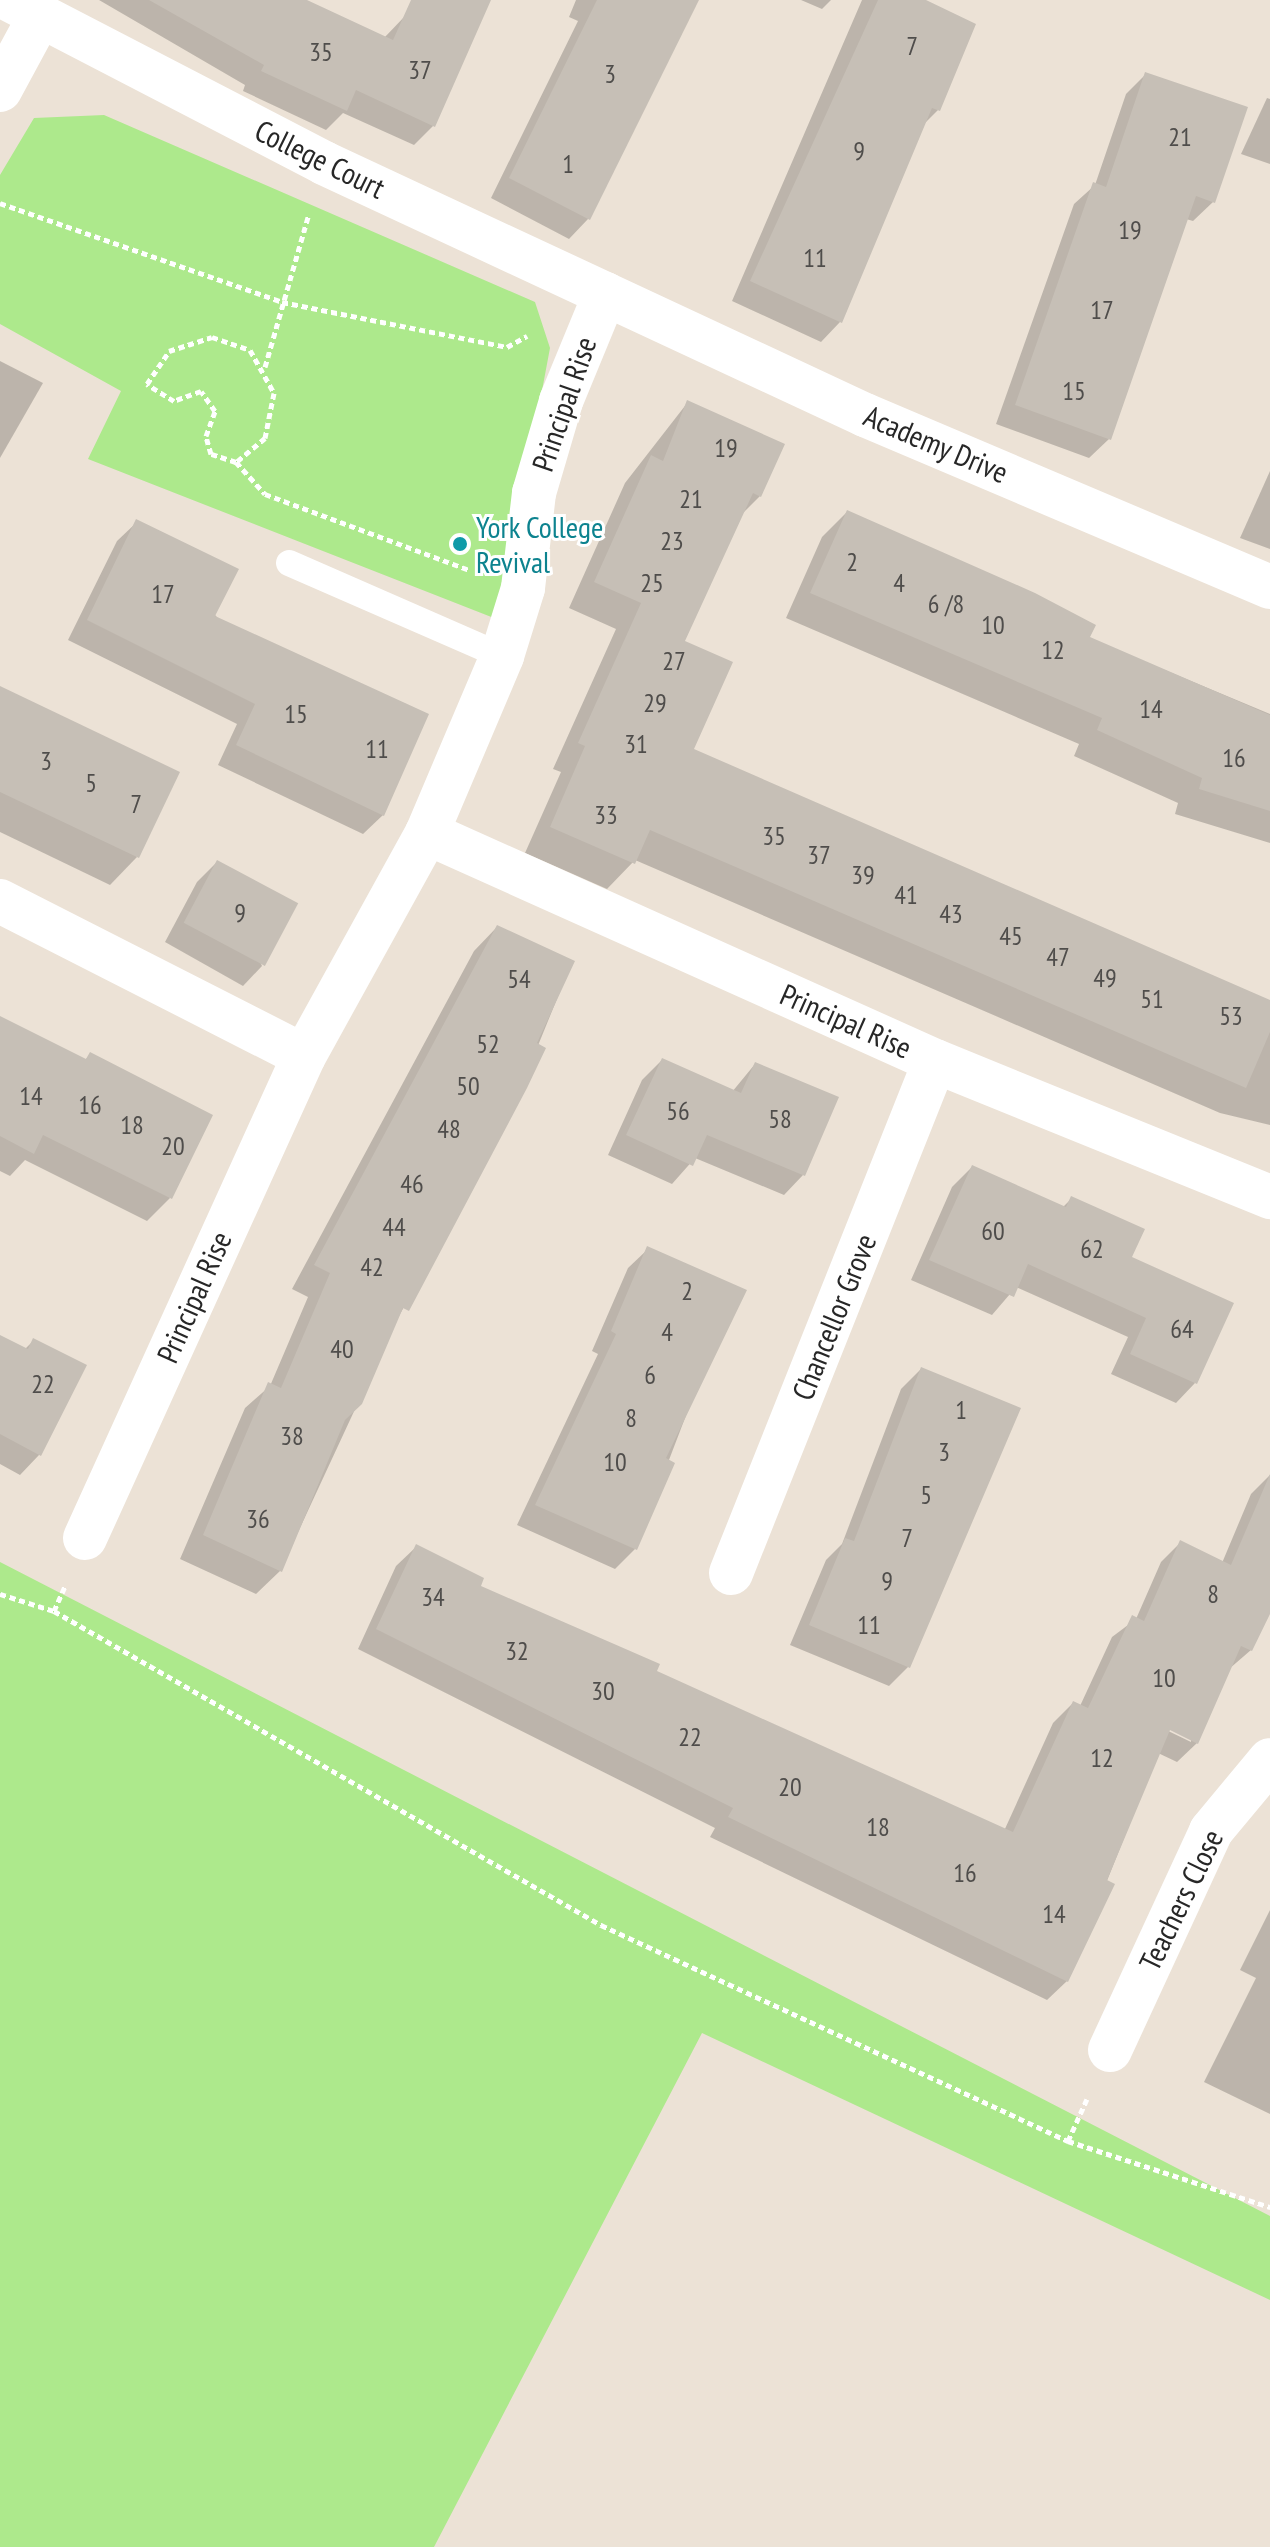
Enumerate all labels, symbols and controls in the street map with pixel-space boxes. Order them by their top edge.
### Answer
house number: 7 [906,30,918,62]
house number: 35 [309,36,333,68]
house number: 37 [408,54,432,86]
house number: 3 [604,58,616,90]
street label: College Court [249,112,391,206]
house number: 21 [1168,121,1192,153]
house number: 9 [853,135,865,167]
house number: 1 [562,148,574,180]
house number: 19 [1118,214,1142,246]
house number: 11 [803,242,827,274]
house number: 17 [1090,294,1114,326]
street label: Principal Rise [524,332,604,476]
house number: 15 [1062,375,1086,407]
street label: Academy Drive [858,397,1014,491]
house number: 19 [714,432,738,464]
house number: 21 [679,483,703,515]
place label: York College Revival [476,509,604,580]
house number: 23 [660,525,684,557]
marker: York College Revival [451,535,469,553]
house number: 2 [846,546,858,578]
house number: 25 [640,567,664,599]
house number: 4 [893,567,905,599]
house number: 17 [151,578,175,610]
house number: 6 /8 [928,588,964,620]
house number: 10 [981,609,1005,641]
house number: 12 [1041,634,1065,666]
house number: 27 [662,645,686,677]
house number: 29 [643,687,667,719]
house number: 14 [1139,693,1163,725]
house number: 15 [284,698,308,730]
house number: 31 [624,728,648,760]
house number: 11 [365,733,389,765]
house number: 16 [1222,742,1246,774]
house number: 3 [40,745,52,777]
house number: 5 [85,767,97,799]
house number: 7 [130,788,142,820]
house number: 33 [594,799,618,831]
house number: 35 [762,820,786,852]
house number: 37 [807,839,831,871]
house number: 39 [851,859,875,891]
house number: 41 [894,879,918,911]
house number: 9 [234,897,246,929]
house number: 43 [939,898,963,930]
house number: 45 [999,920,1023,952]
house number: 47 [1046,941,1070,973]
house number: 49 [1093,962,1117,994]
house number: 54 [507,963,531,995]
street label: Principal Rise [775,976,917,1066]
house number: 51 [1140,983,1164,1015]
house number: 53 [1219,1000,1243,1032]
house number: 52 [476,1028,500,1060]
house number: 50 [456,1070,480,1102]
house number: 14 [19,1080,43,1112]
house number: 16 [78,1089,102,1121]
house number: 56 [666,1095,690,1127]
house number: 58 [768,1103,792,1135]
house number: 18 [120,1109,144,1141]
house number: 48 [437,1113,461,1145]
house number: 20 [161,1130,185,1162]
house number: 46 [400,1168,424,1200]
house number: 44 [382,1211,406,1243]
house number: 60 [981,1215,1005,1247]
street label: Principal Rise [149,1226,239,1368]
street label: Chancellor Grove [784,1229,884,1405]
house number: 62 [1080,1233,1104,1265]
house number: 42 [360,1251,384,1283]
house number: 2 [681,1275,693,1307]
house number: 64 [1170,1313,1194,1345]
house number: 4 [661,1316,673,1348]
house number: 40 [330,1333,354,1365]
house number: 6 [644,1359,656,1391]
house number: 22 [31,1368,55,1400]
house number: 1 [955,1394,967,1426]
house number: 8 [625,1402,637,1434]
house number: 38 [280,1420,304,1452]
house number: 3 [938,1436,950,1468]
house number: 10 [603,1446,627,1478]
house number: 5 [920,1479,932,1511]
house number: 36 [246,1503,270,1535]
house number: 7 [901,1522,913,1554]
house number: 9 [881,1565,893,1597]
house number: 8 [1207,1578,1219,1610]
house number: 34 [421,1581,445,1613]
house number: 11 [857,1609,881,1641]
house number: 32 [505,1635,529,1667]
house number: 10 [1152,1662,1176,1694]
house number: 30 [591,1675,615,1707]
house number: 22 [678,1721,702,1753]
house number: 12 [1090,1742,1114,1774]
house number: 20 [778,1771,802,1803]
house number: 18 [866,1811,890,1843]
street label: Teachers Close [1132,1824,1230,1976]
house number: 16 [953,1857,977,1889]
house number: 14 [1042,1898,1066,1930]

